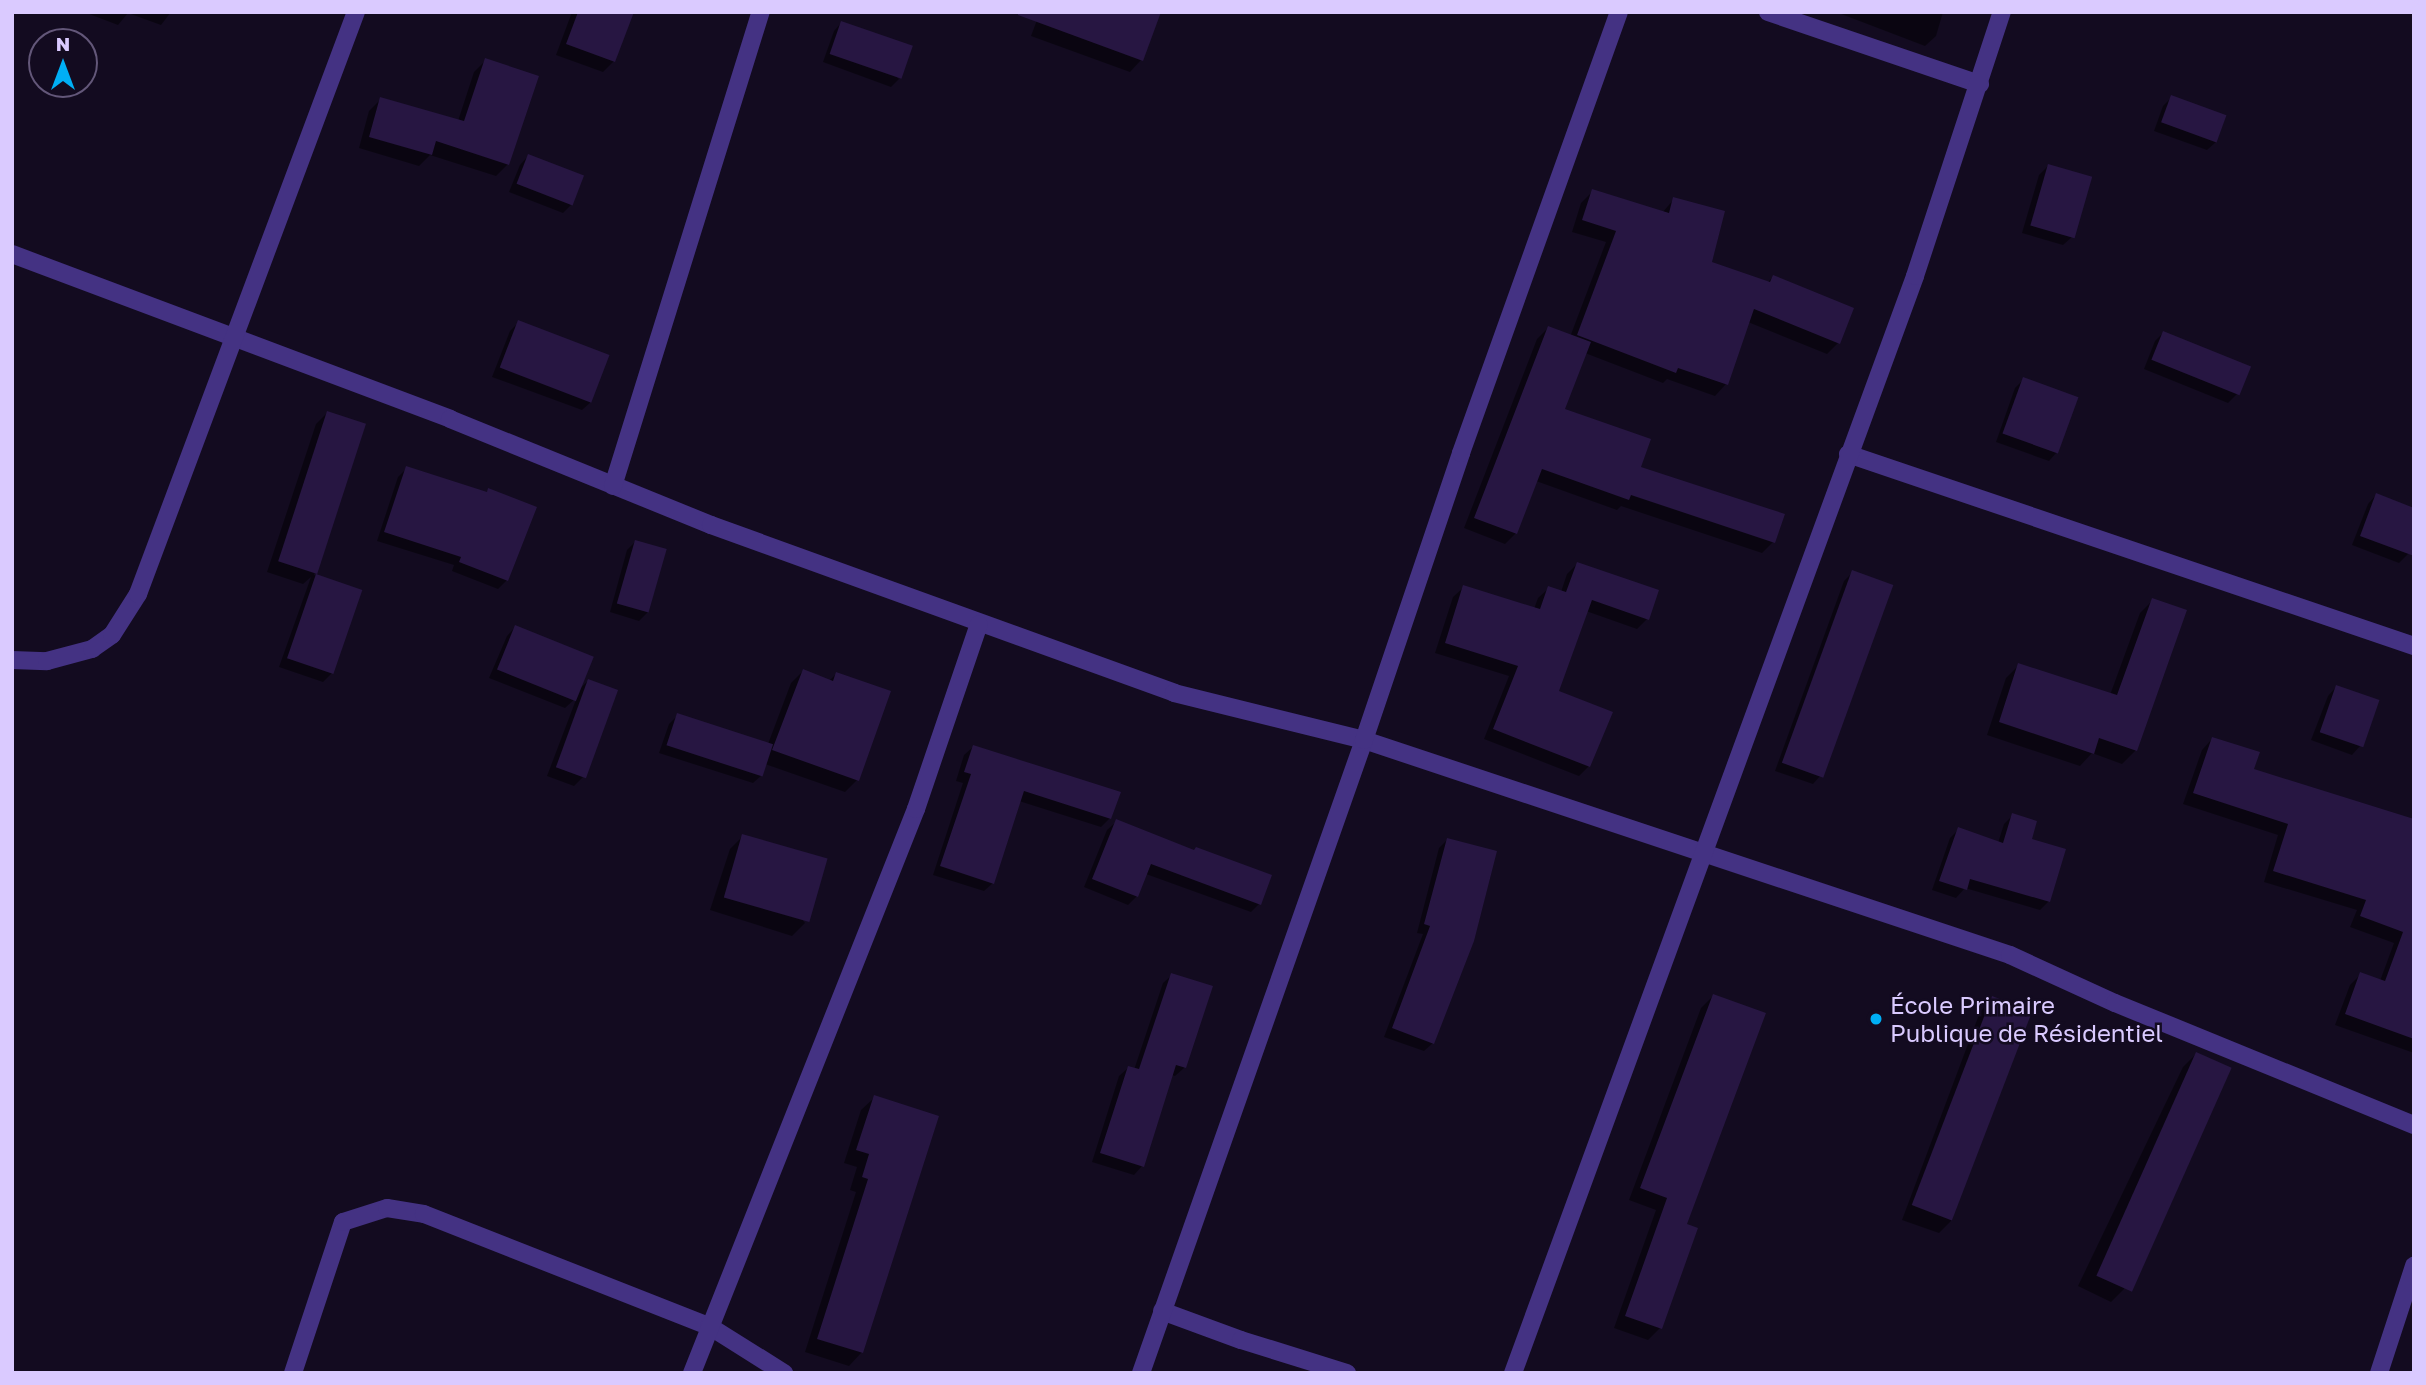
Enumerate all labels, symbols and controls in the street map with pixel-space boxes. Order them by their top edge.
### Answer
north arrow [28,28,98,98]
text: N [56,32,70,55]
place label: École Primaire Publique de Résidentiel [1890,991,2163,1047]
marker: École Primaire Publique de Résidentiel [1868,1011,1884,1027]

